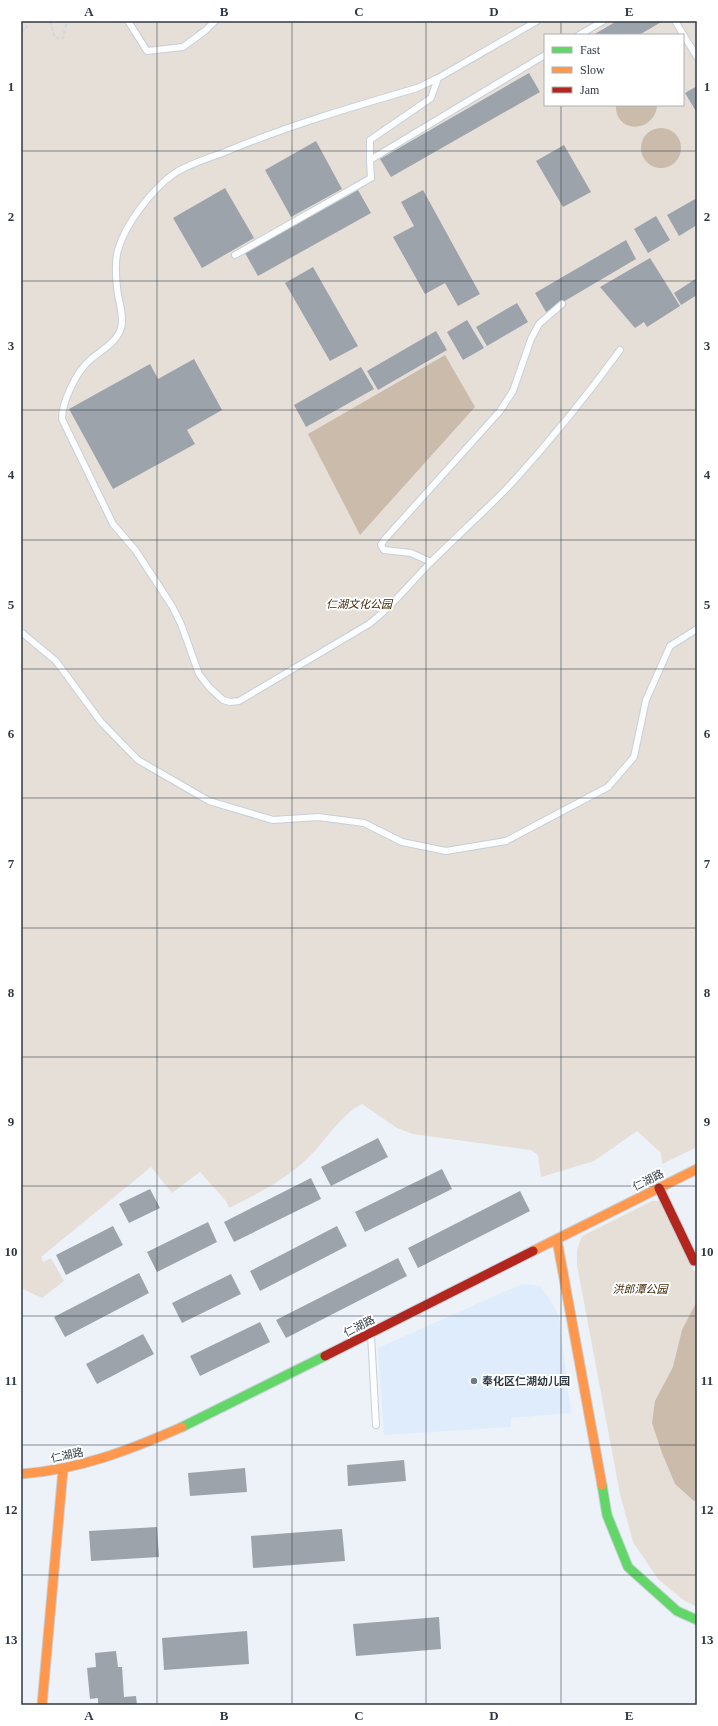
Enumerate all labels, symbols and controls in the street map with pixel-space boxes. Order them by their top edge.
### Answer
text: A [84,4,94,19]
text: B [220,4,229,19]
text: C [354,4,364,19]
text: D [489,4,499,19]
text: E [625,4,633,19]
legend [544,34,684,106]
text: Fast [580,43,601,57]
text: Slow [580,63,605,77]
text: 1 [8,79,14,94]
text: 1 [704,79,710,94]
text: Jam [580,83,600,97]
text: 2 [8,209,14,224]
text: 2 [704,209,710,224]
text: 3 [8,338,15,353]
text: 3 [704,338,711,353]
text: 4 [8,467,15,482]
text: 4 [704,467,711,482]
text: 5 [8,597,15,612]
text: 5 [704,597,711,612]
park label: 仁湖文化公园 [326,598,394,610]
text: 6 [8,726,15,741]
text: 6 [704,726,711,741]
text: 7 [8,856,15,871]
text: 7 [704,856,711,871]
text: 8 [8,985,15,1000]
text: 8 [704,985,711,1000]
text: 9 [8,1114,15,1129]
text: 9 [704,1114,711,1129]
street label: 仁湖路 [631,1167,665,1193]
text: 10 [5,1244,18,1259]
text: 10 [701,1244,714,1259]
park label: 洪郎潭公园 [613,1283,669,1295]
street label: 仁湖路 [342,1313,376,1339]
text: 11 [5,1373,17,1388]
text: 11 [701,1373,713,1388]
place label: 奉化区仁湖幼儿园 [482,1375,570,1387]
marker: 奉化区仁湖幼儿园 [469,1376,479,1386]
street label: 仁湖路 [50,1446,84,1464]
text: 12 [5,1502,18,1517]
text: 12 [701,1502,714,1517]
text: 13 [5,1632,18,1647]
text: 13 [701,1632,714,1647]
text: A [84,1708,94,1723]
text: B [220,1708,229,1723]
text: C [354,1708,364,1723]
text: D [489,1708,499,1723]
text: E [625,1708,633,1723]

